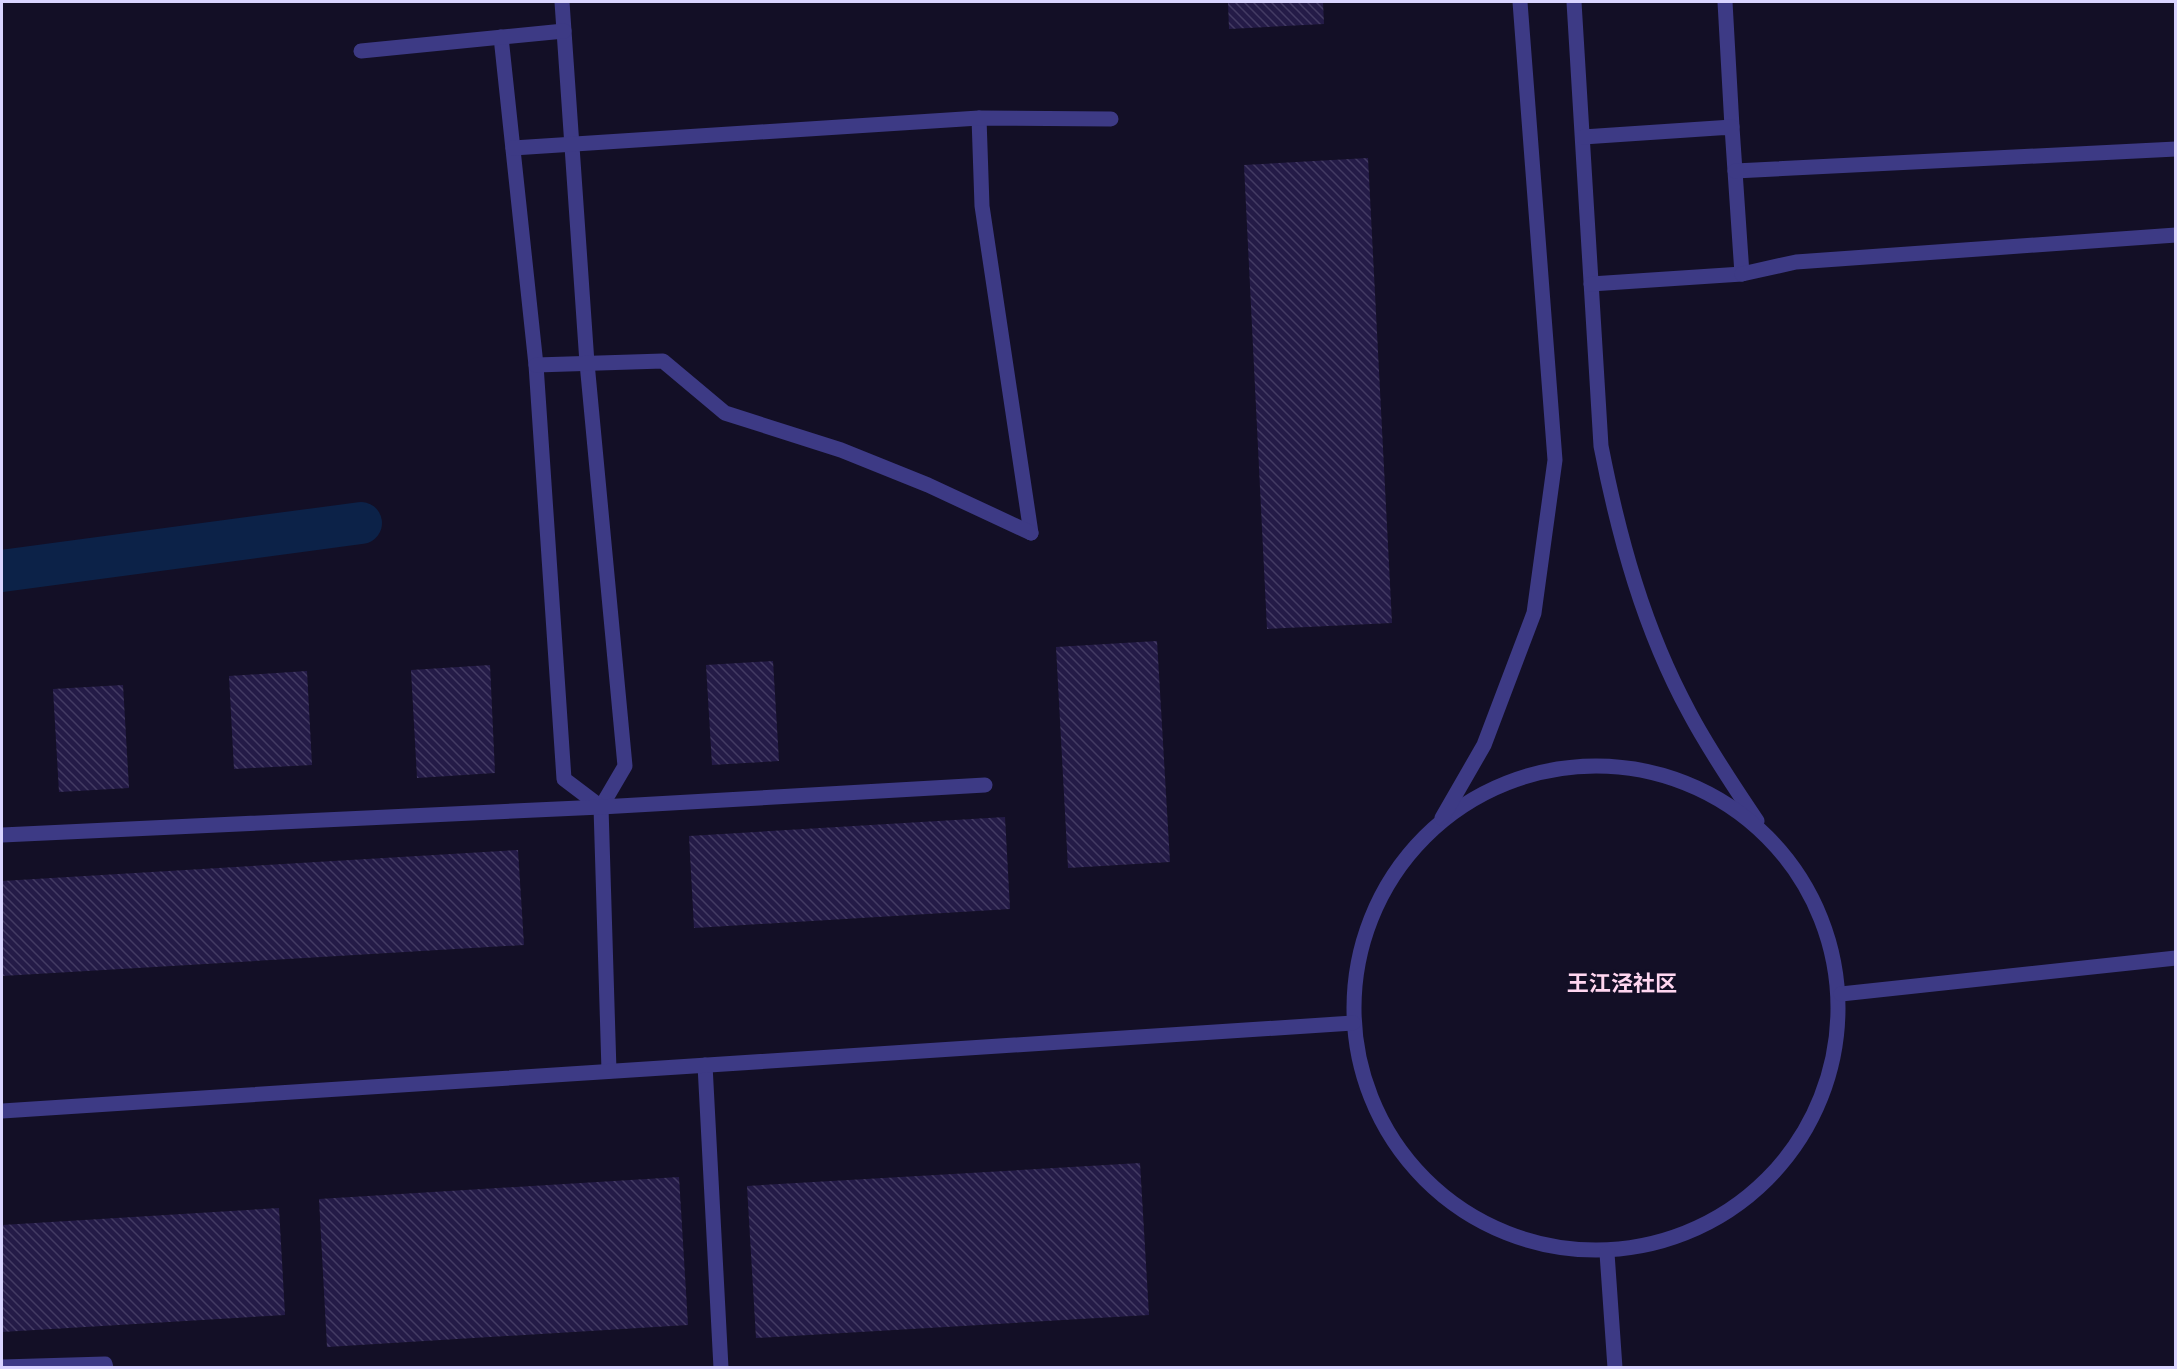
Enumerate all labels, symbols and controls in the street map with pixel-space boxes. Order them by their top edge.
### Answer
district label: 王江泾社区 [1567,968,1677,998]

